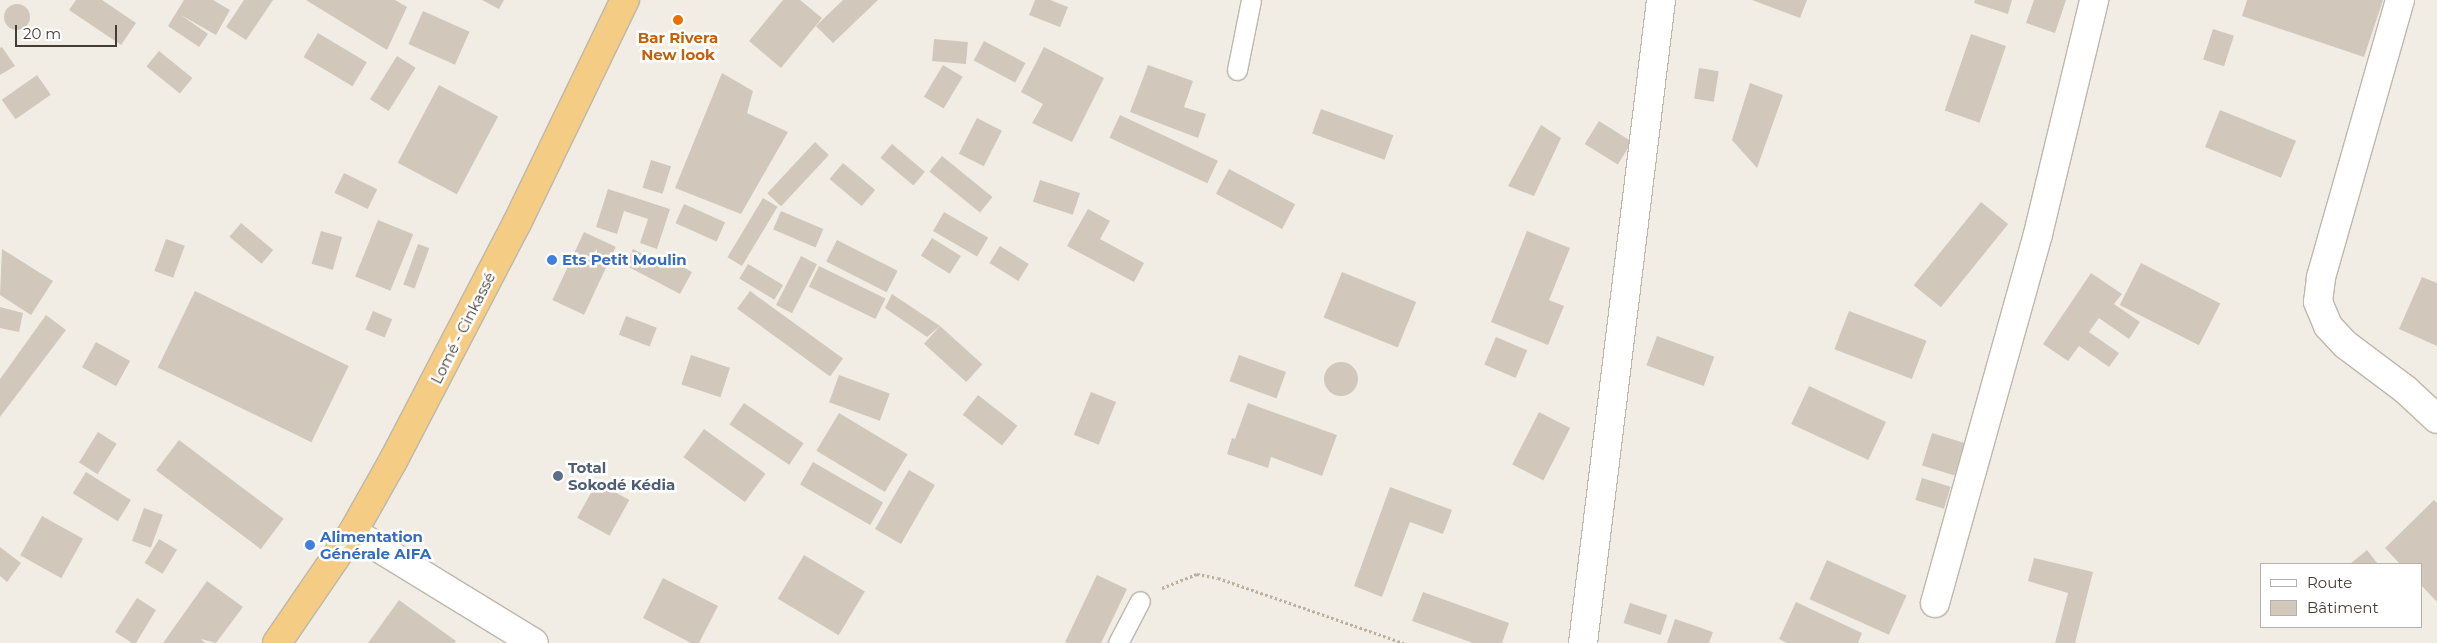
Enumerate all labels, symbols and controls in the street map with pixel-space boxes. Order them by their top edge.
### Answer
marker: Bar Rivera New look [672,14,684,26]
scale bar [18,15,120,47]
text: 20 m [23,24,61,43]
place label: Bar Rivera New look [638,28,718,63]
place label: Ets Petit Moulin [562,251,687,269]
marker: Ets Petit Moulin [546,254,558,266]
street label: Lomé - Cinkassé [427,269,499,387]
place label: Total Sokodé Kédia [568,458,675,493]
marker: Total Sokodé Kédia [552,470,564,482]
place label: Alimentation Générale AIFA [320,527,431,562]
marker: Alimentation Générale AIFA [304,539,316,551]
legend [2260,563,2422,628]
text: Route [2307,573,2352,592]
text: Bâtiment [2307,598,2379,617]

